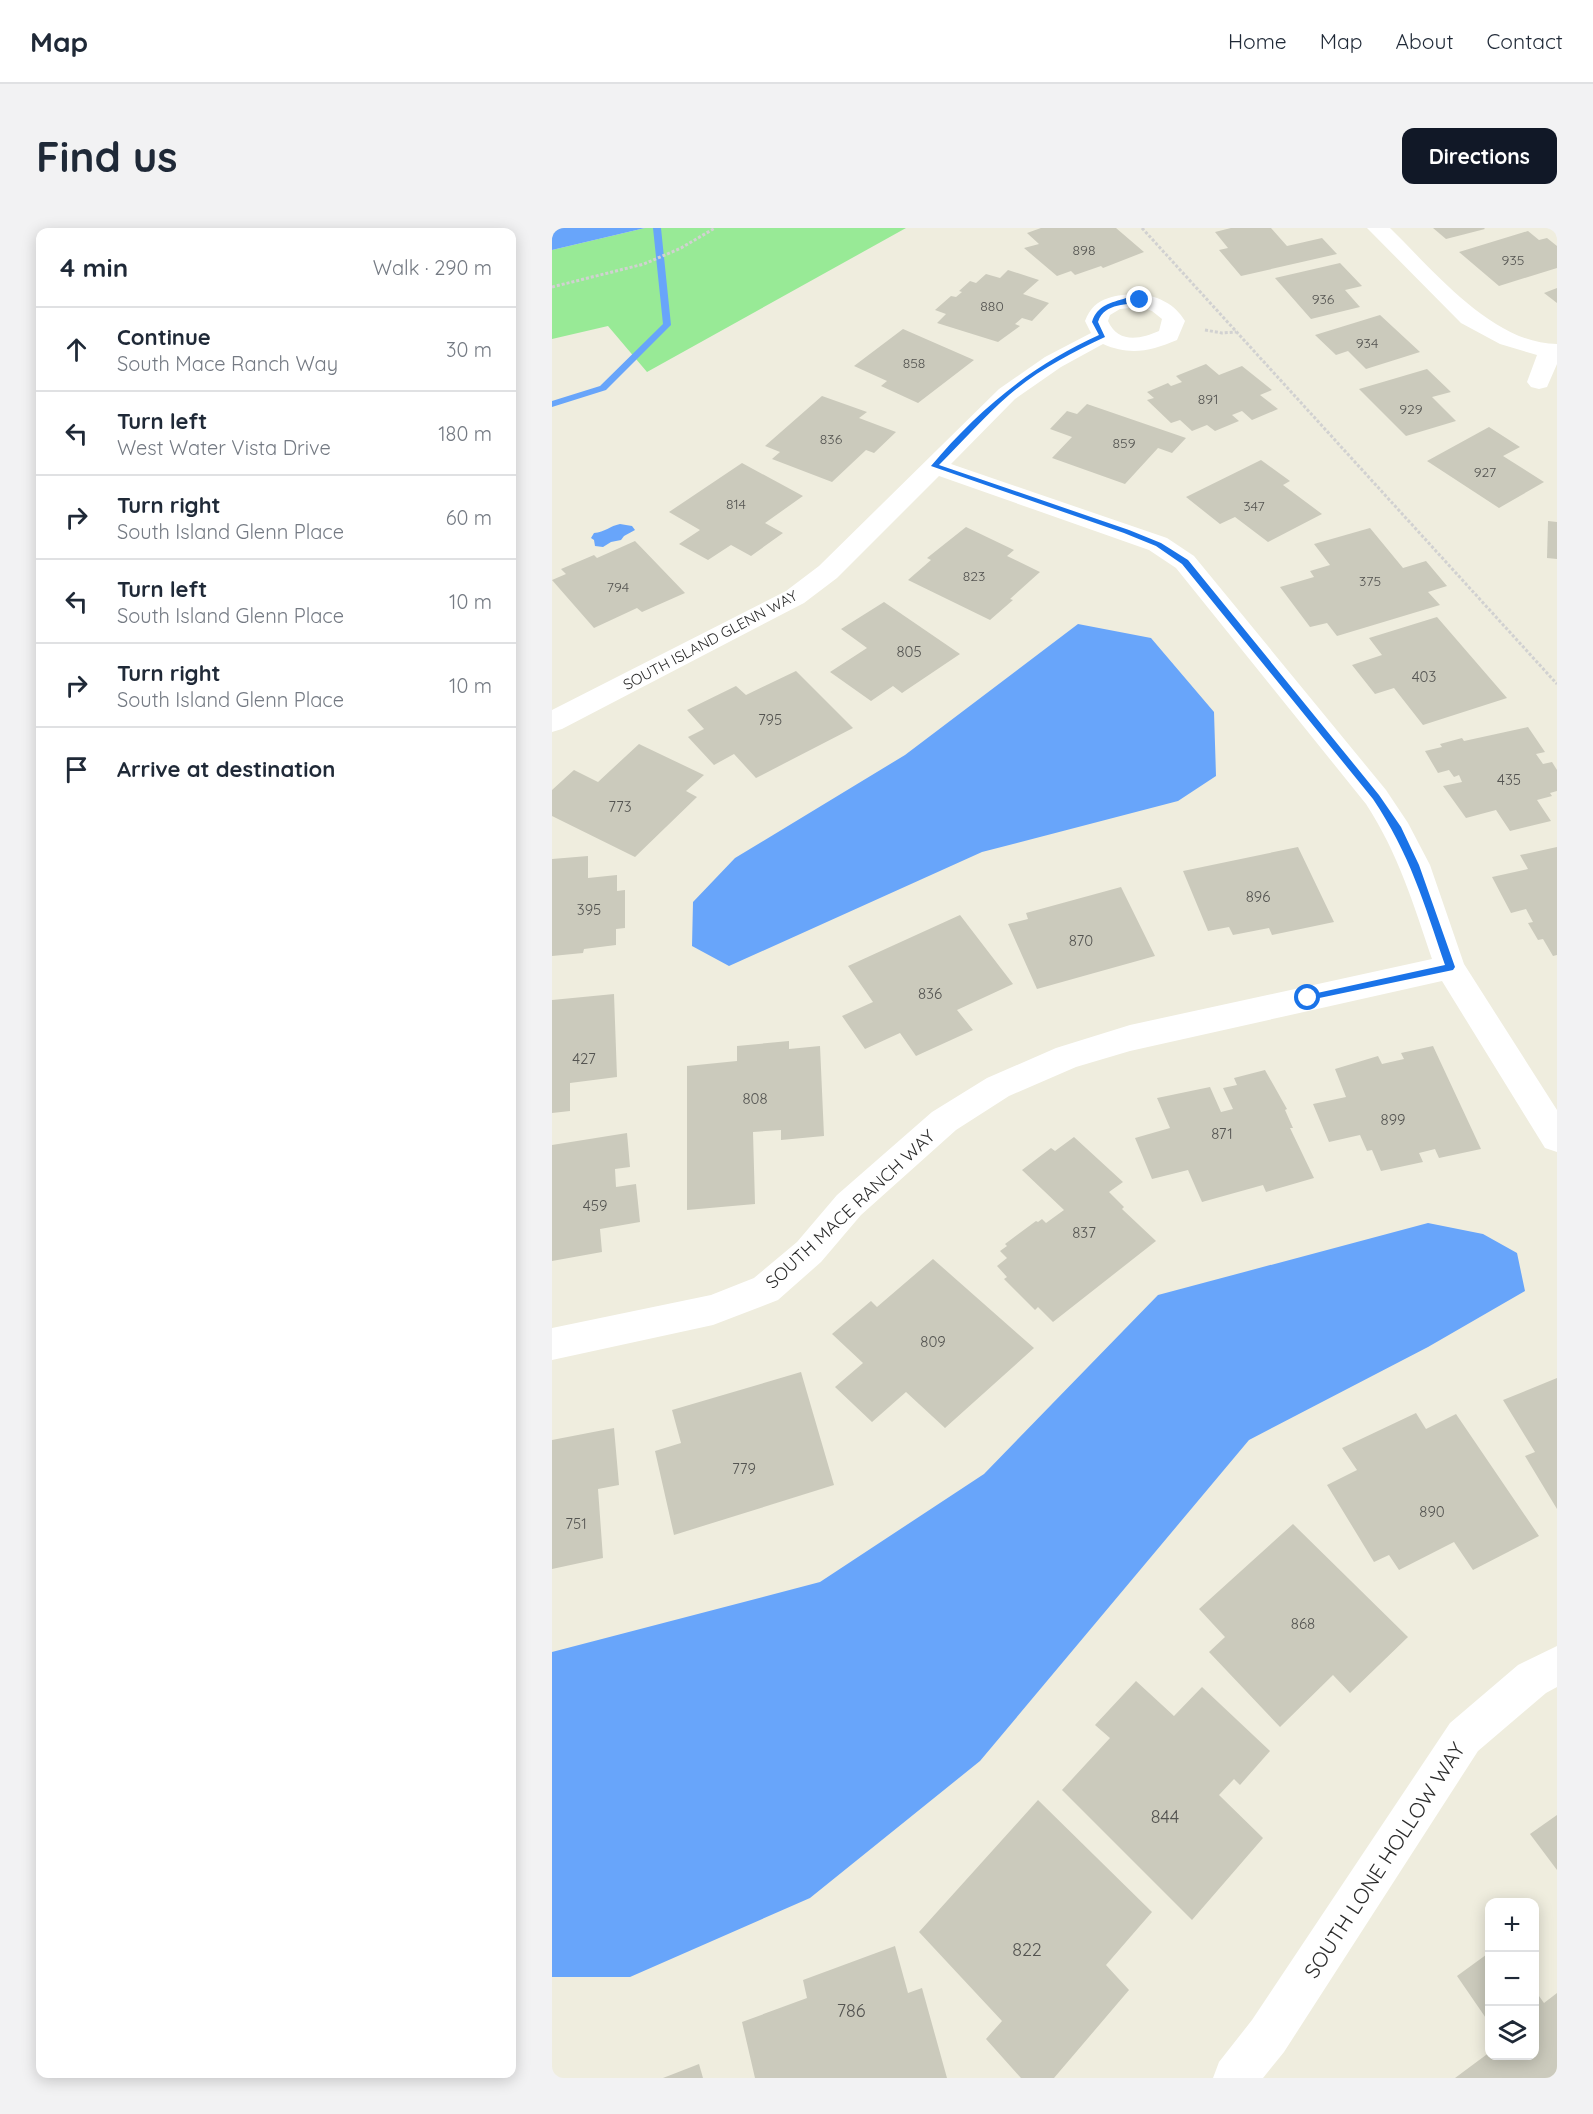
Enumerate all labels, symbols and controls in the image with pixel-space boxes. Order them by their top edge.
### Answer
text: Map [30,24,88,59]
text: Home [1228,28,1287,54]
text: Map [1320,28,1363,54]
text: About [1396,28,1454,54]
text: Contact [1487,28,1563,54]
button: Directions [1402,128,1557,184]
text: Find us [36,130,178,183]
house number: 898 [1073,241,1095,259]
text: 4 min [60,251,128,284]
house number: 935 [1502,251,1524,269]
text: Walk · 290 m [373,255,492,280]
route end [1126,286,1152,312]
house number: 936 [1312,290,1335,308]
house number: 880 [980,297,1004,315]
text: Continue [117,323,211,351]
icon: ahead [60,333,93,366]
house number: 934 [1356,334,1378,352]
text: 30 m [446,337,492,362]
text: South Mace Ranch Way [117,351,338,376]
house number: 858 [903,354,925,372]
house number: 891 [1198,390,1218,408]
house number: 929 [1399,400,1423,418]
text: Turn left [117,407,207,435]
icon: left [60,417,93,450]
text: 180 m [438,421,492,446]
house number: 836 [820,430,843,448]
house number: 859 [1112,434,1136,452]
text: West Water Vista Drive [117,435,331,460]
house number: 927 [1474,463,1496,481]
text: Turn right [117,491,221,519]
house number: 814 [726,495,746,513]
house number: 347 [1243,497,1265,515]
icon: right [60,501,93,534]
text: 60 m [446,505,492,530]
text: South Island Glenn Place [117,519,344,544]
house number: 823 [963,567,985,585]
house number: 375 [1359,572,1381,590]
text: Turn left [117,575,207,603]
house number: 794 [607,578,629,596]
icon: left [60,585,93,618]
street label: SOUTH ISLAND GLENN WAY [620,586,801,694]
text: 10 m [449,589,492,614]
text: South Island Glenn Place [117,603,344,628]
house number: 805 [896,642,922,661]
text: Turn right [117,659,221,687]
house number: 403 [1412,667,1436,686]
icon: right [60,669,93,702]
text: 10 m [449,673,492,698]
text: South Island Glenn Place [117,687,344,712]
house number: 795 [758,710,782,729]
icon: arrive [60,753,93,786]
text: Arrive at destination [117,755,335,783]
house number: 435 [1497,770,1521,789]
house number: 773 [608,797,632,816]
house number: 896 [1246,887,1270,906]
house number: 395 [577,900,601,919]
house number: 870 [1069,931,1093,950]
house number: 836 [918,984,942,1003]
route start [1294,984,1320,1010]
house number: 427 [572,1049,596,1068]
house number: 808 [742,1089,768,1108]
house number: 899 [1381,1110,1405,1129]
street label: SOUTH MACE RANCH WAY [761,1124,939,1294]
house number: 871 [1211,1124,1233,1143]
house number: 459 [583,1196,607,1215]
house number: 837 [1072,1223,1096,1242]
house number: 809 [920,1332,946,1351]
house number: 779 [732,1459,756,1478]
house number: 890 [1419,1502,1445,1521]
house number: 751 [565,1514,587,1533]
house number: 868 [1291,1614,1315,1633]
street label: SOUTH LONE HOLLOW WAY [1298,1737,1470,1983]
house number: 844 [1151,1805,1179,1828]
map controls [1485,1898,1539,2060]
button: + [1485,1898,1539,1952]
house number: 822 [1012,1938,1042,1961]
button: − [1485,1952,1539,2006]
house number: 786 [837,1999,866,2022]
button: layers [1485,2006,1539,2060]

